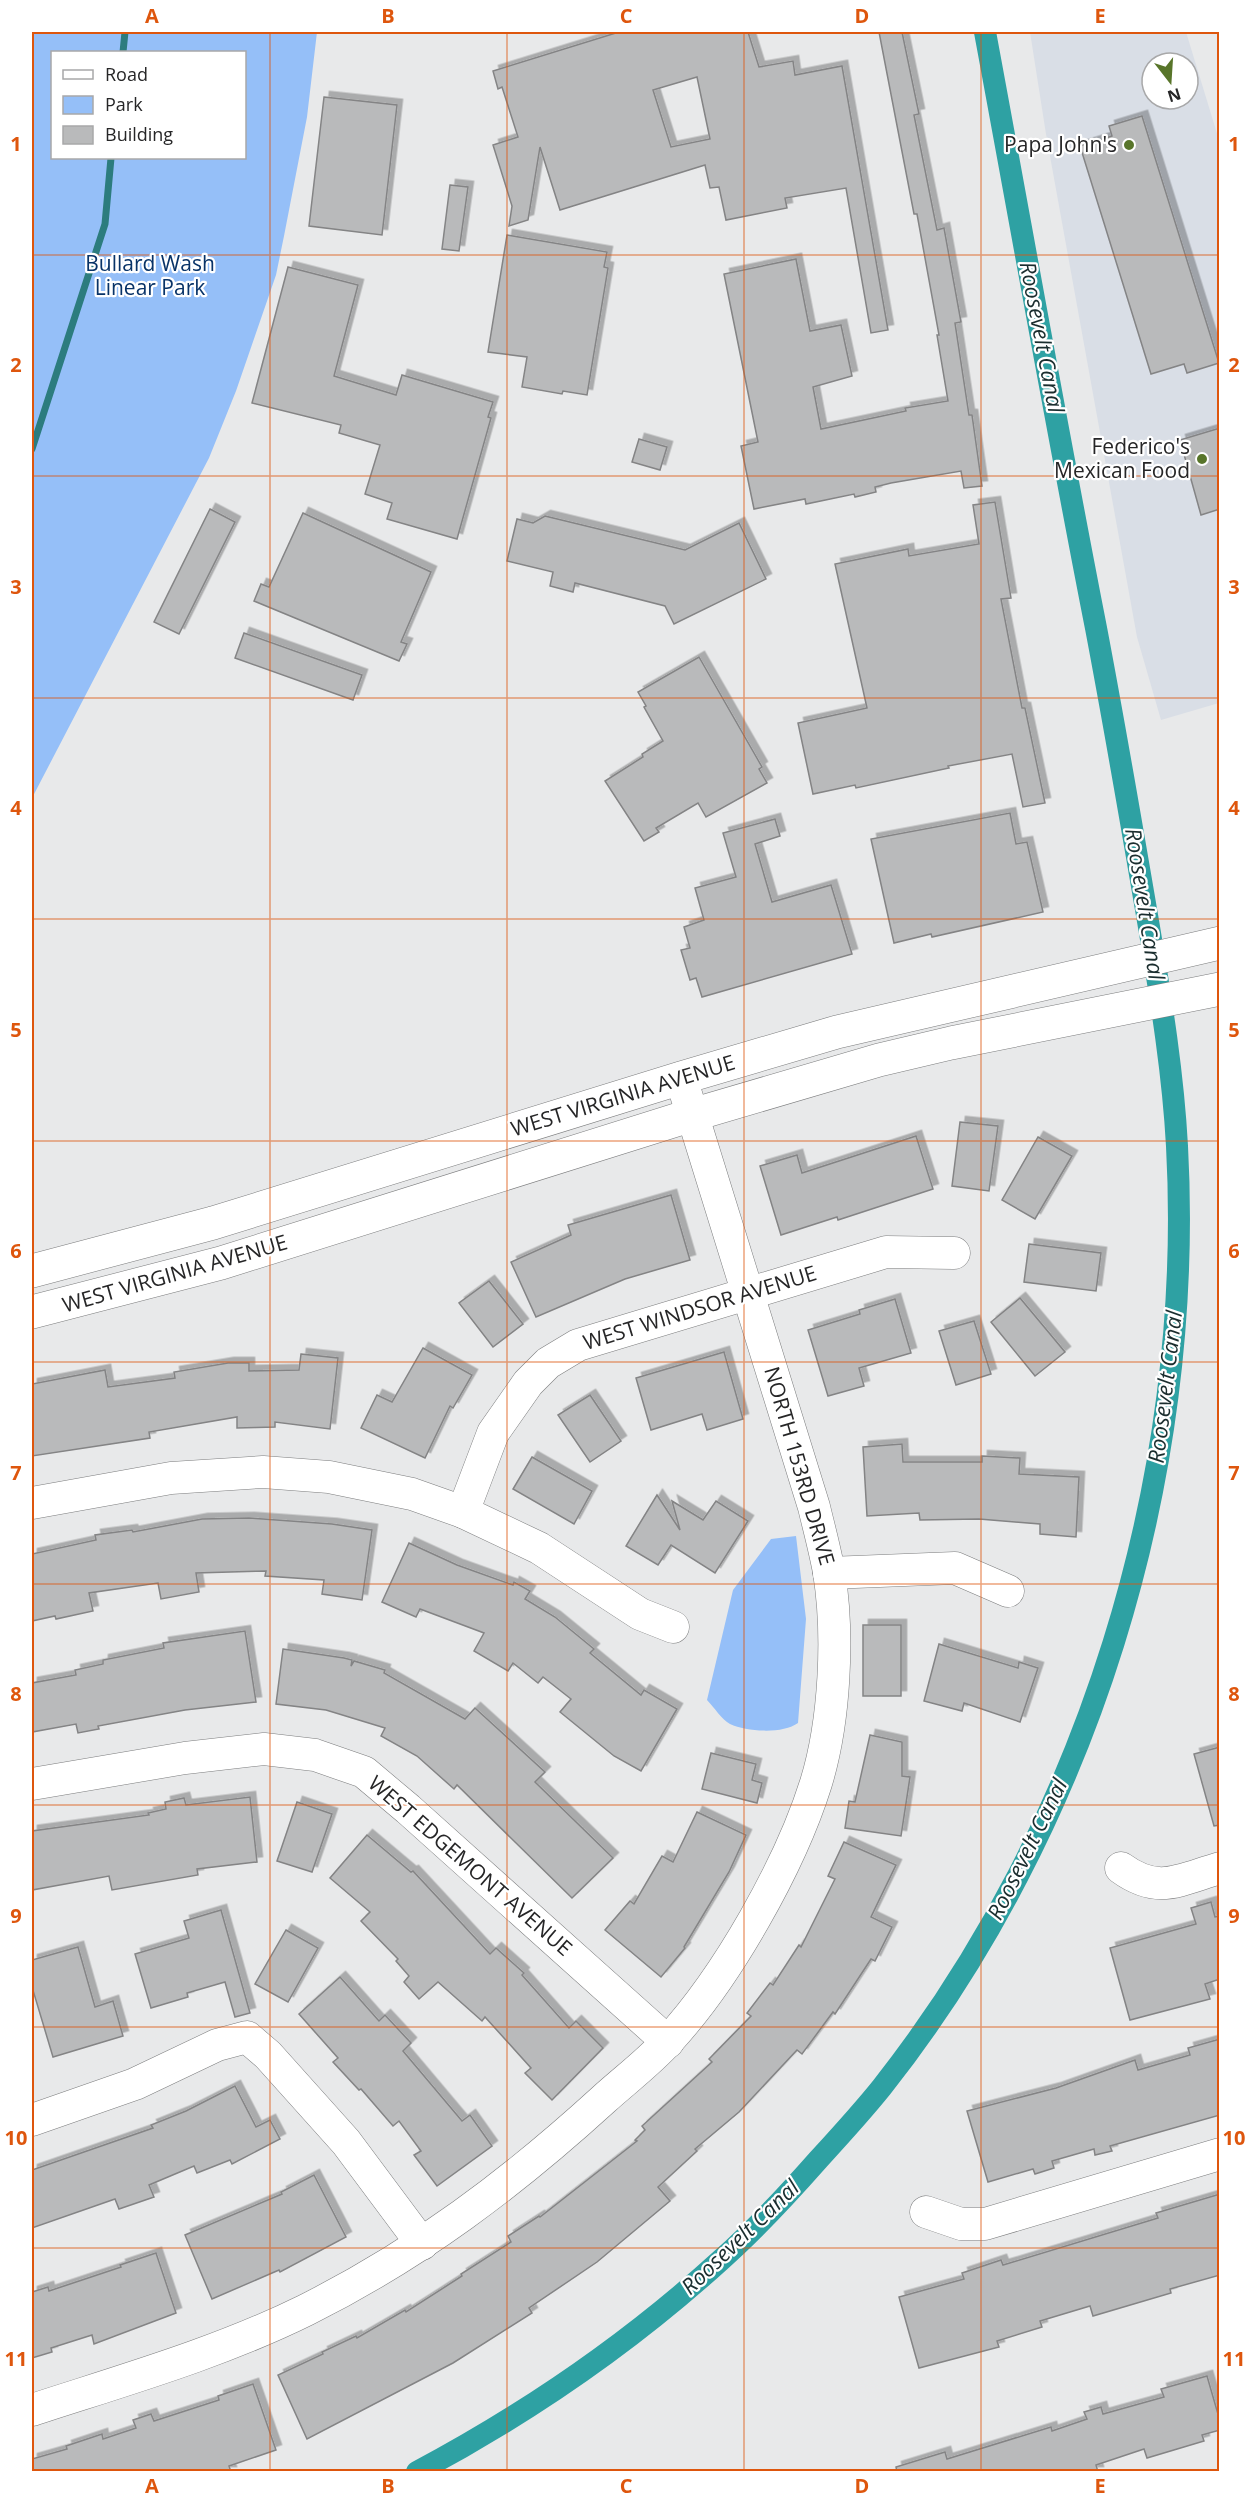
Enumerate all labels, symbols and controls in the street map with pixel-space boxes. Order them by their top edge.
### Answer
text: A [145,2,159,29]
text: B [381,2,395,29]
text: C [620,2,633,29]
text: D [855,2,869,29]
text: E [1094,2,1106,29]
legend [51,51,246,159]
north arrow [1140,51,1200,111]
text: Road [105,62,148,86]
text: N [1165,83,1184,108]
text: Park [105,92,143,116]
text: Building [105,122,173,146]
text: 1 [10,130,22,157]
place label: Papa John's [1004,130,1117,158]
text: 1 [1228,130,1240,157]
marker: Papa John's [1122,138,1136,152]
park label: Bullard Wash Linear Park [85,249,215,301]
water label: Roosevelt Canal [1014,259,1072,415]
text: 2 [10,351,22,378]
text: 2 [1228,351,1240,378]
place label: Federico's Mexican Food [1054,432,1190,484]
marker: Federico's Mexican Food [1195,452,1209,466]
text: 3 [10,573,22,600]
text: 3 [1228,573,1240,600]
text: 4 [10,794,22,821]
text: 4 [1228,794,1240,821]
water label: Roosevelt Canal [1119,826,1173,982]
text: 5 [10,1016,22,1043]
text: 5 [1228,1016,1240,1043]
street label: WEST VIRGINIA AVENUE [507,1048,738,1142]
street label: WEST VIRGINIA AVENUE [59,1228,290,1319]
text: 6 [10,1237,22,1264]
text: 6 [1228,1237,1240,1264]
street label: WEST WINDSOR AVENUE [580,1258,820,1356]
water label: Roosevelt Canal [1140,1308,1188,1465]
street label: NORTH 153RD DRIVE [758,1363,842,1568]
text: 7 [10,1459,22,1486]
text: 7 [1228,1459,1240,1486]
text: 8 [10,1680,22,1707]
text: 8 [1228,1680,1240,1707]
street label: WEST EDGEMONT AVENUE [363,1769,579,1962]
water label: Roosevelt Canal [979,1773,1073,1924]
text: 9 [10,1902,22,1929]
text: 9 [1228,1902,1240,1929]
text: 10 [5,2124,27,2151]
text: 10 [1223,2124,1245,2151]
water label: Roosevelt Canal [674,2172,805,2300]
text: 11 [5,2345,27,2372]
text: 11 [1223,2345,1245,2372]
text: A [145,2472,159,2499]
text: B [381,2472,395,2499]
text: C [620,2472,633,2499]
text: D [855,2472,869,2499]
text: E [1094,2472,1106,2499]

